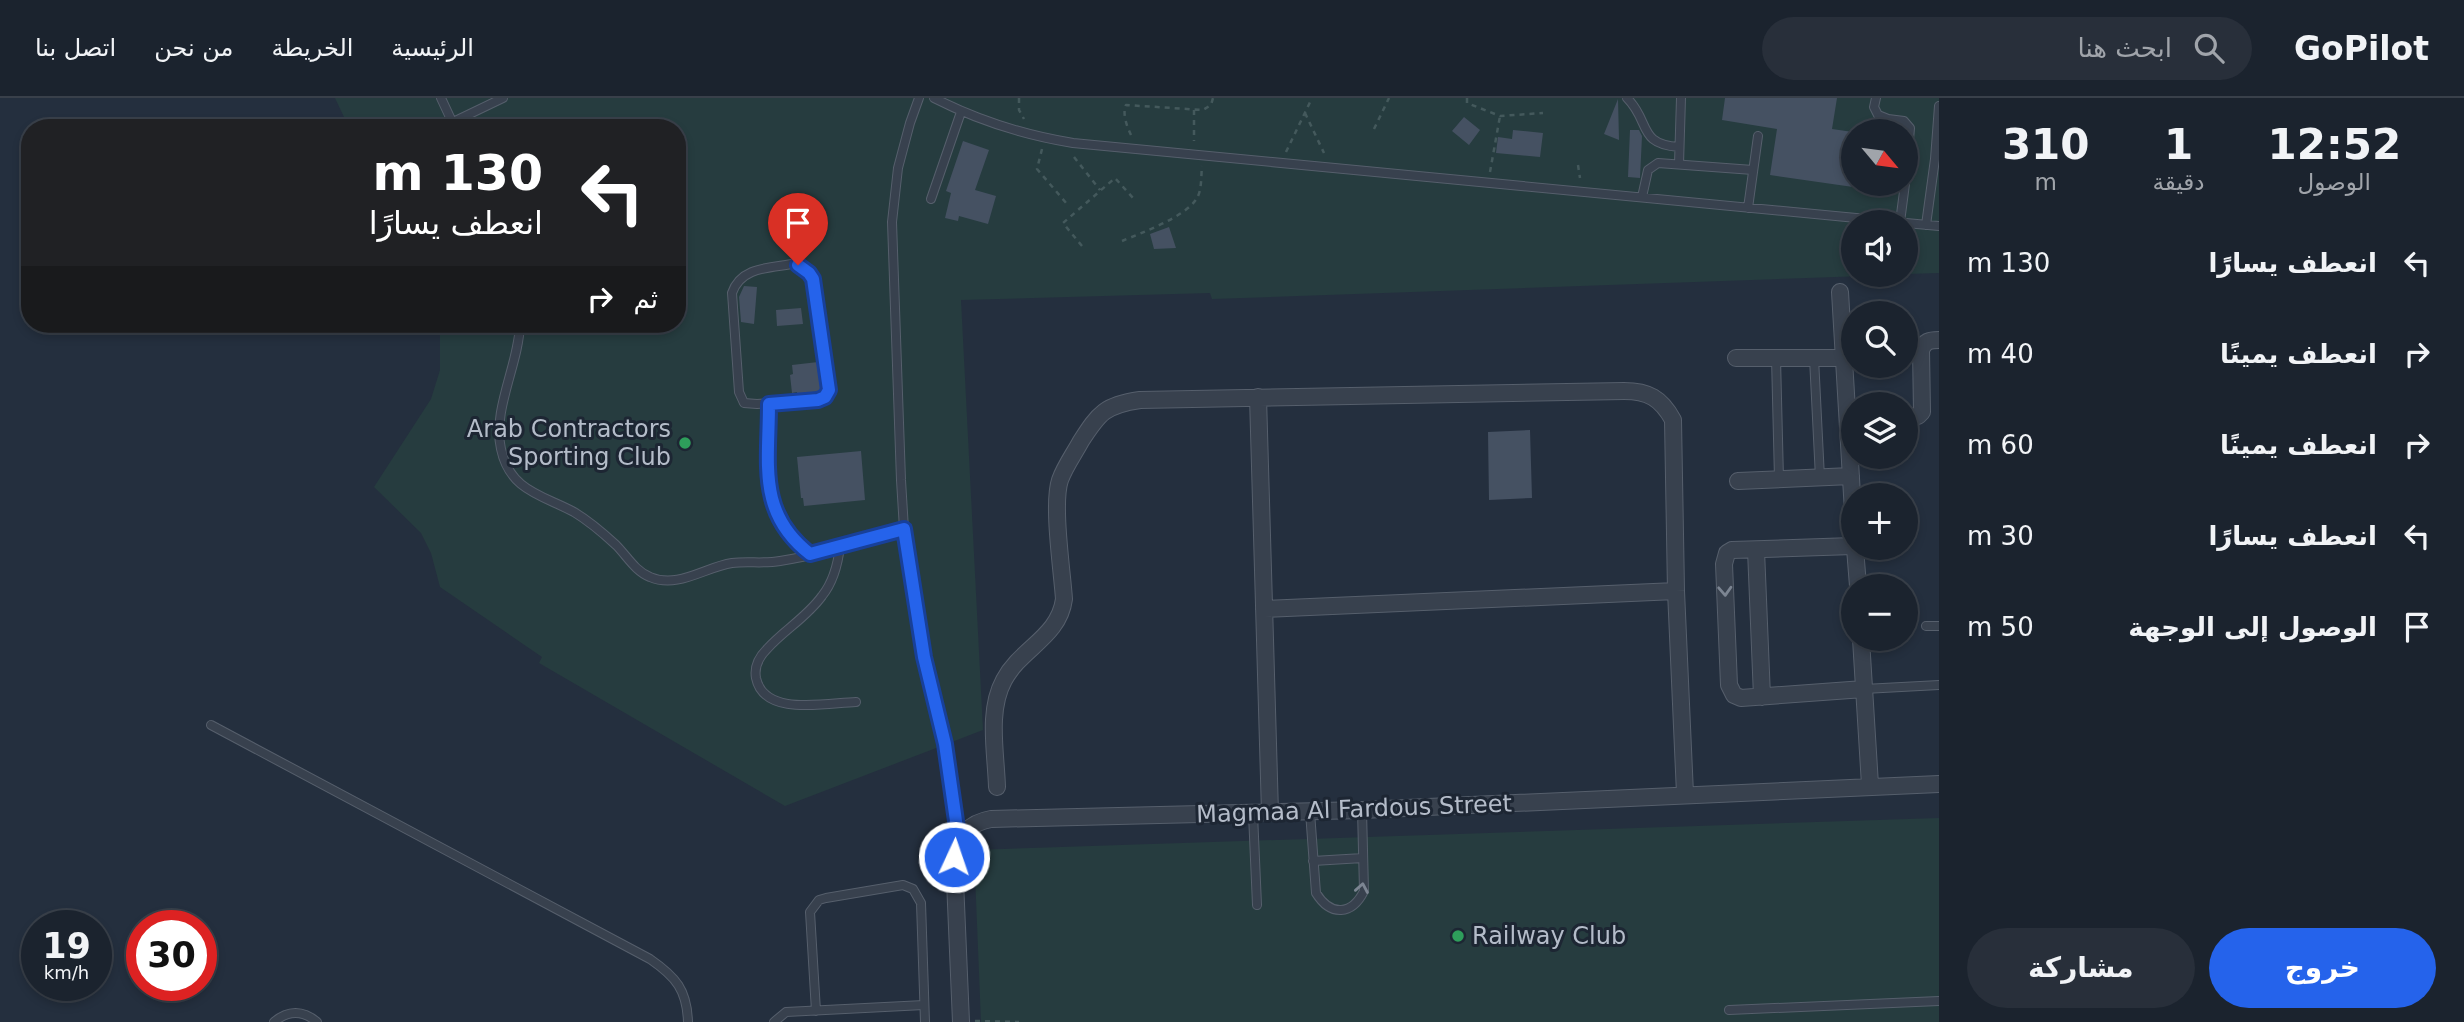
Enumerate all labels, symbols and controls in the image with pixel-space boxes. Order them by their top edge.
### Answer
search box [1762,17,2252,80]
icon: search [2190,29,2228,67]
text: GoPilot [2294,29,2429,68]
text: ابحث هنا [2077,33,2172,63]
text: اتصل بنا [35,34,116,62]
text: من نحن [154,34,233,62]
text: الخريطة [271,34,353,62]
text: الرئيسية [391,34,474,62]
north arrow [1841,119,1918,196]
map controls [1841,119,1918,651]
text: 310 [2002,120,2090,169]
text: 1 [2164,120,2193,169]
text: 12:52 [2267,120,2401,169]
text: 130 m [373,145,543,202]
icon: left [567,147,658,238]
text: m [2035,169,2057,195]
text: دقيقة [2152,169,2205,195]
text: الوصول [2298,169,2371,195]
pin [768,193,828,265]
text: انعطف يسارًا [369,204,543,242]
icon: arrive [779,204,817,242]
button: sound [1841,210,1918,287]
icon: left [2398,244,2436,282]
text: 130 m [1967,248,2050,278]
text: انعطف يسارًا [2208,248,2377,278]
icon: right [581,280,619,318]
text: ثم [633,284,658,314]
button: search [1841,301,1918,378]
icon: right [2398,335,2436,373]
text: 40 m [1967,339,2034,369]
text: انعطف يمينًا [2220,339,2377,369]
button: layers [1841,392,1918,469]
place label: Arab Contractors Sporting Club [467,415,671,471]
icon: right [2398,426,2436,464]
text: 60 m [1967,430,2034,460]
text: انعطف يمينًا [2220,430,2377,460]
marker: Arab Contractors Sporting Club [677,435,693,451]
button: + [1841,483,1918,560]
icon: left [2398,517,2436,555]
text: 30 m [1967,521,2034,551]
text: انعطف يسارًا [2208,521,2377,551]
button: − [1841,574,1918,651]
one-way arrow [1717,586,1732,597]
icon: arrive [2398,608,2436,646]
text: 50 m [1967,612,2034,642]
text: الوصول إلى الوجهة [2128,612,2377,642]
street label: Magmaa Al Fardous Street [1196,789,1512,829]
position arrow [917,820,991,894]
one-way arrow [1354,882,1369,894]
speed limit sign: 30 [126,910,217,1001]
place label: Railway Club [1472,922,1626,950]
text: 19 [42,926,91,966]
marker: Railway Club [1450,928,1466,944]
button: مشاركة [1967,928,2195,1008]
button: خروج [2209,928,2436,1008]
text: km/h [44,962,89,983]

